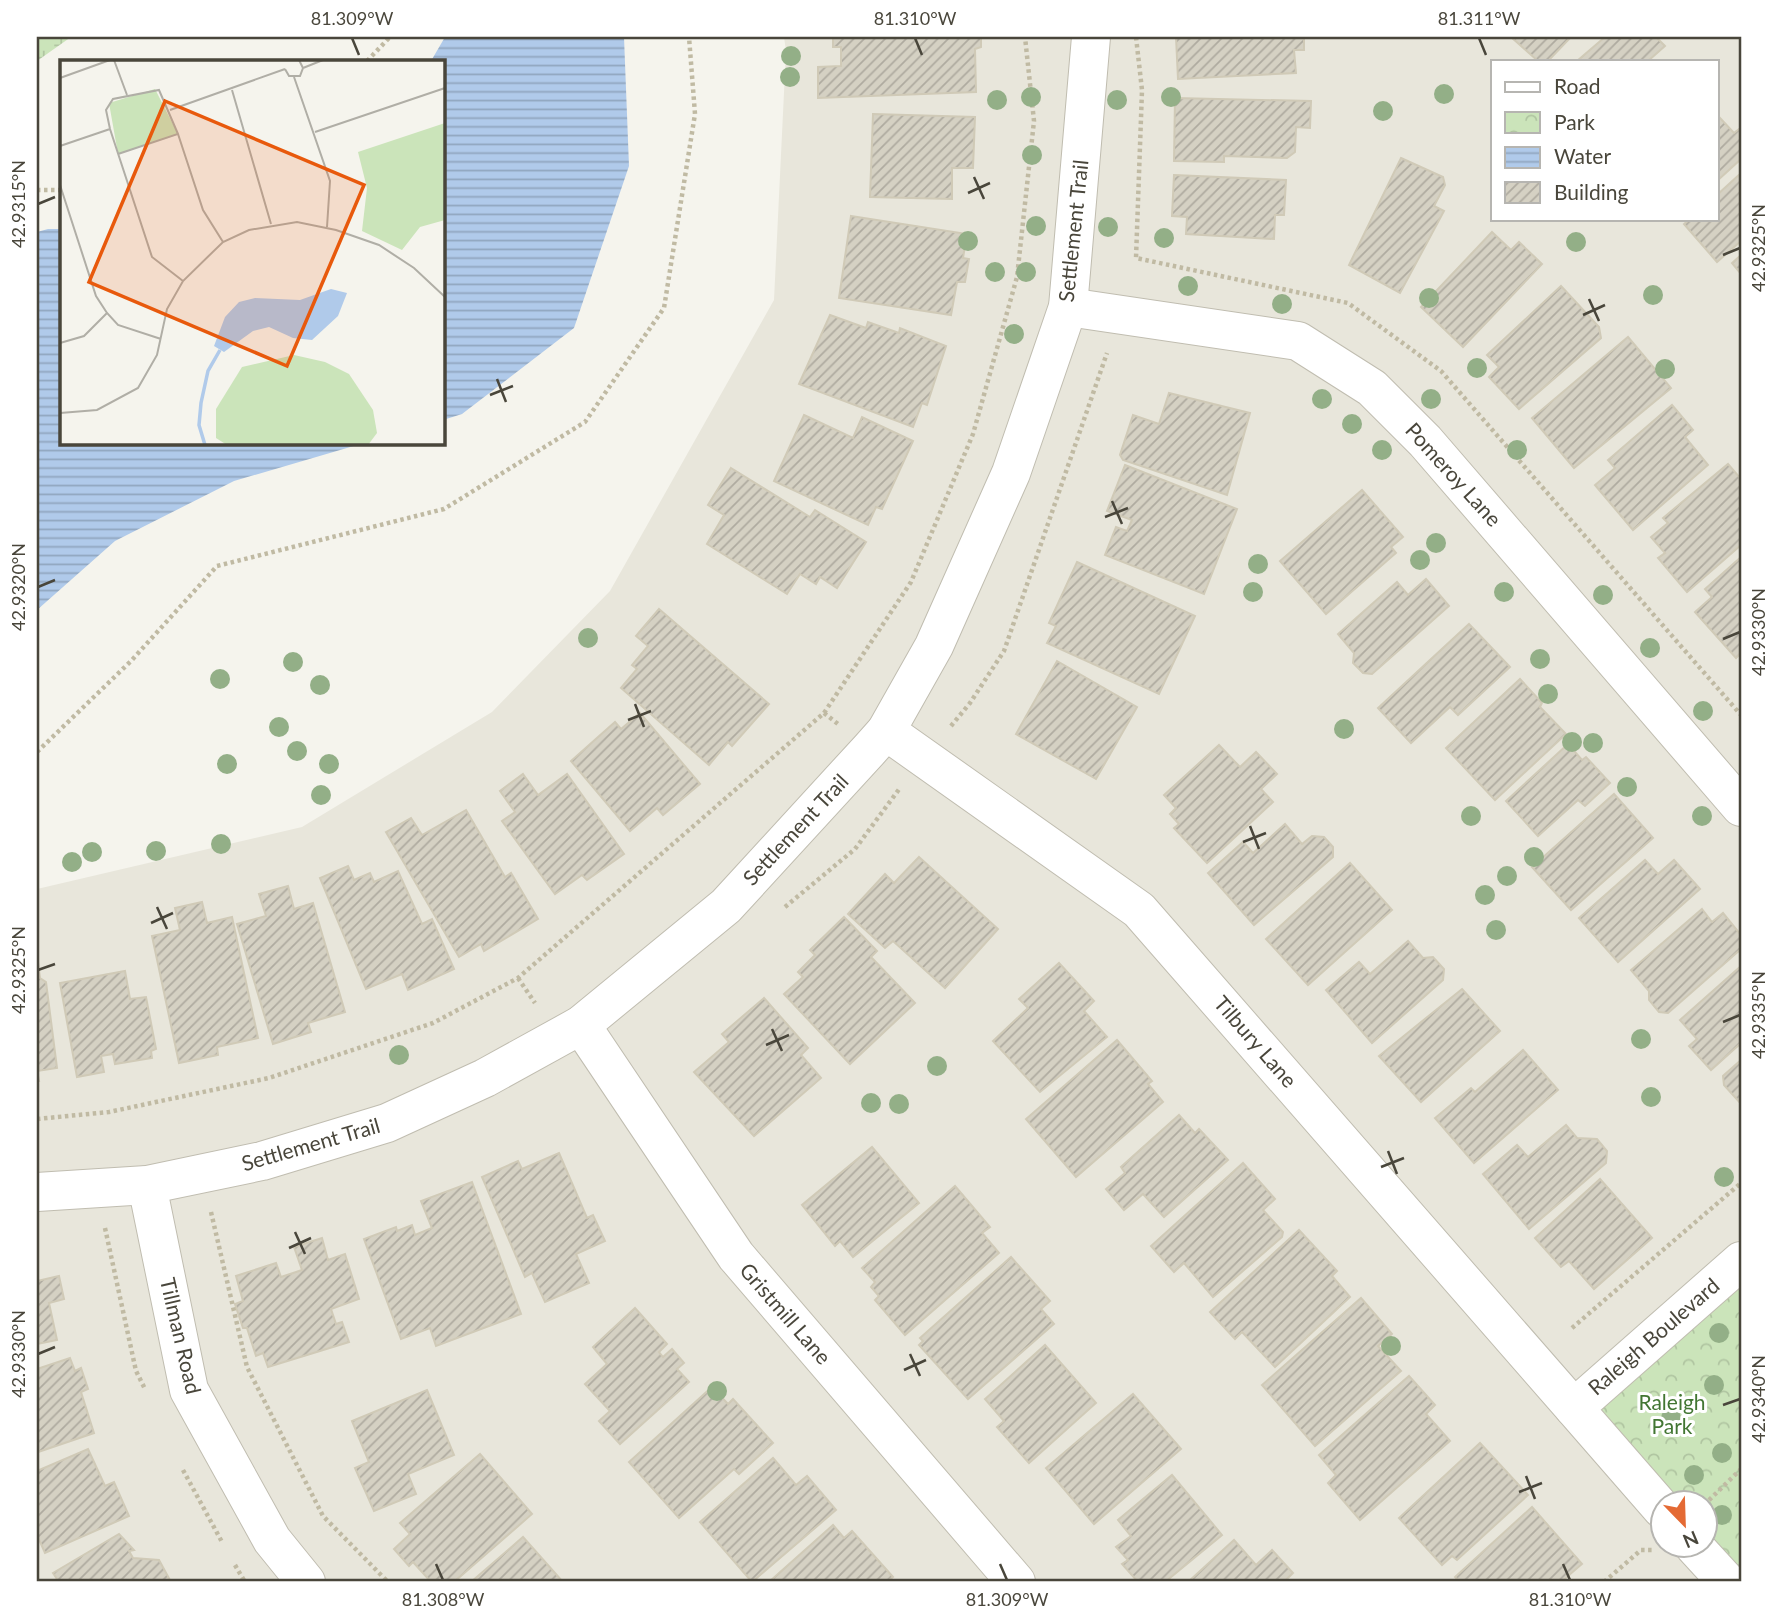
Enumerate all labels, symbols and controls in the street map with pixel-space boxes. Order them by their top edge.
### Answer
text: 81.309°W [311,7,394,29]
text: 81.310°W [874,7,957,29]
text: 81.311°W [1438,7,1521,29]
inset map [60,60,444,444]
legend [1491,60,1718,220]
text: Road [1554,73,1601,98]
text: Park [1554,109,1595,134]
text: Water [1554,143,1611,168]
street label: Settlement Trail [1053,158,1092,303]
text: 42.9315°N [7,160,29,248]
text: Building [1554,179,1629,204]
text: 42.9325°N [1747,204,1769,292]
street label: Pomeroy Lane [1401,417,1507,531]
text: 42.9320°N [7,543,29,631]
text: 42.9330°N [1747,588,1769,676]
street label: Settlement Trail [737,768,853,890]
text: 42.9325°N [7,926,29,1014]
text: 42.9335°N [1747,971,1769,1059]
street label: Tilbury Lane [1210,990,1303,1092]
street label: Settlement Trail [238,1112,383,1175]
street label: Gristmill Lane [735,1257,837,1369]
street label: Raleigh Boulevard [1582,1272,1724,1400]
street label: Tillman Road [156,1275,207,1396]
text: 42.9330°N [7,1310,29,1398]
text: 42.9340°N [1747,1355,1769,1443]
park label: Raleigh Park [1638,1389,1706,1438]
north arrow [1648,1490,1718,1560]
text: N [1680,1527,1702,1554]
text: 81.308°W [402,1588,485,1610]
text: 81.309°W [966,1588,1049,1610]
text: 81.310°W [1529,1588,1612,1610]

